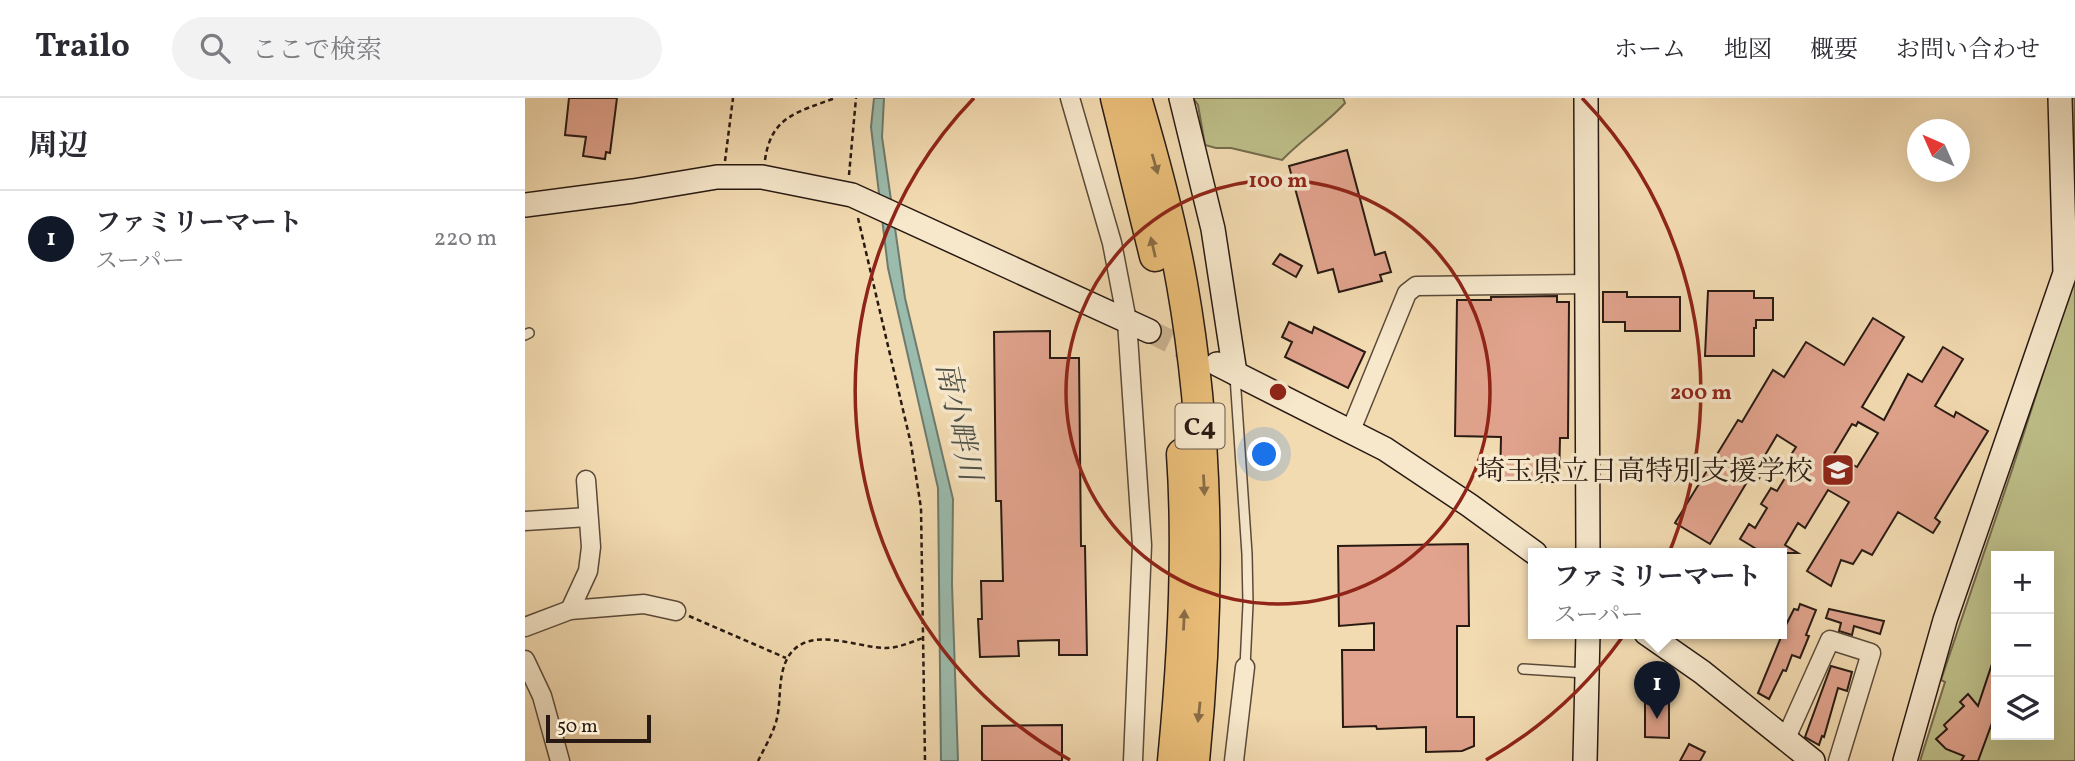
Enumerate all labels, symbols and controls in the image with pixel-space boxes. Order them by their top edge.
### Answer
search box [172,17,662,80]
text: Trailo [35,25,130,71]
icon: search [196,29,234,67]
text: ここで検索 [252,33,382,69]
text: ホーム [1614,34,1686,68]
text: 地図 [1724,34,1772,68]
text: 概要 [1810,34,1858,68]
text: お問い合わせ [1896,34,2040,68]
north arrow [1907,119,1970,182]
text: 周辺 [28,126,88,168]
one-way arrow [1150,153,1161,175]
text: 100 m [1248,167,1308,196]
text: ファミリーマート [95,206,302,242]
text: 1 [46,223,56,255]
text: 220 m [434,223,497,255]
one-way arrow [1147,236,1158,258]
text: スーパー [95,246,185,278]
water label: 南小畔川 [924,358,991,487]
text: 200 m [1670,379,1732,408]
centre of rings [1266,380,1290,404]
road number: C4 [1175,404,1225,448]
your location [1247,437,1281,471]
school or university icon: 埼玉県立日高特別支援学校 [1819,451,1857,489]
place label: 埼玉県立日高特別支援学校 [1477,453,1813,492]
one-way arrow [1198,474,1209,496]
popup [1528,548,1787,639]
map controls [1991,551,2054,740]
button: + [1991,551,2054,614]
text: ファミリーマート [1554,560,1761,596]
text: スーパー [1554,600,1643,632]
one-way arrow [1178,608,1189,630]
button: − [1991,614,2054,677]
pin: 1 [1634,661,1680,719]
button: layers [1991,677,2054,740]
one-way arrow [1193,701,1204,723]
scale bar [546,712,651,744]
text: 50 m [557,714,598,740]

